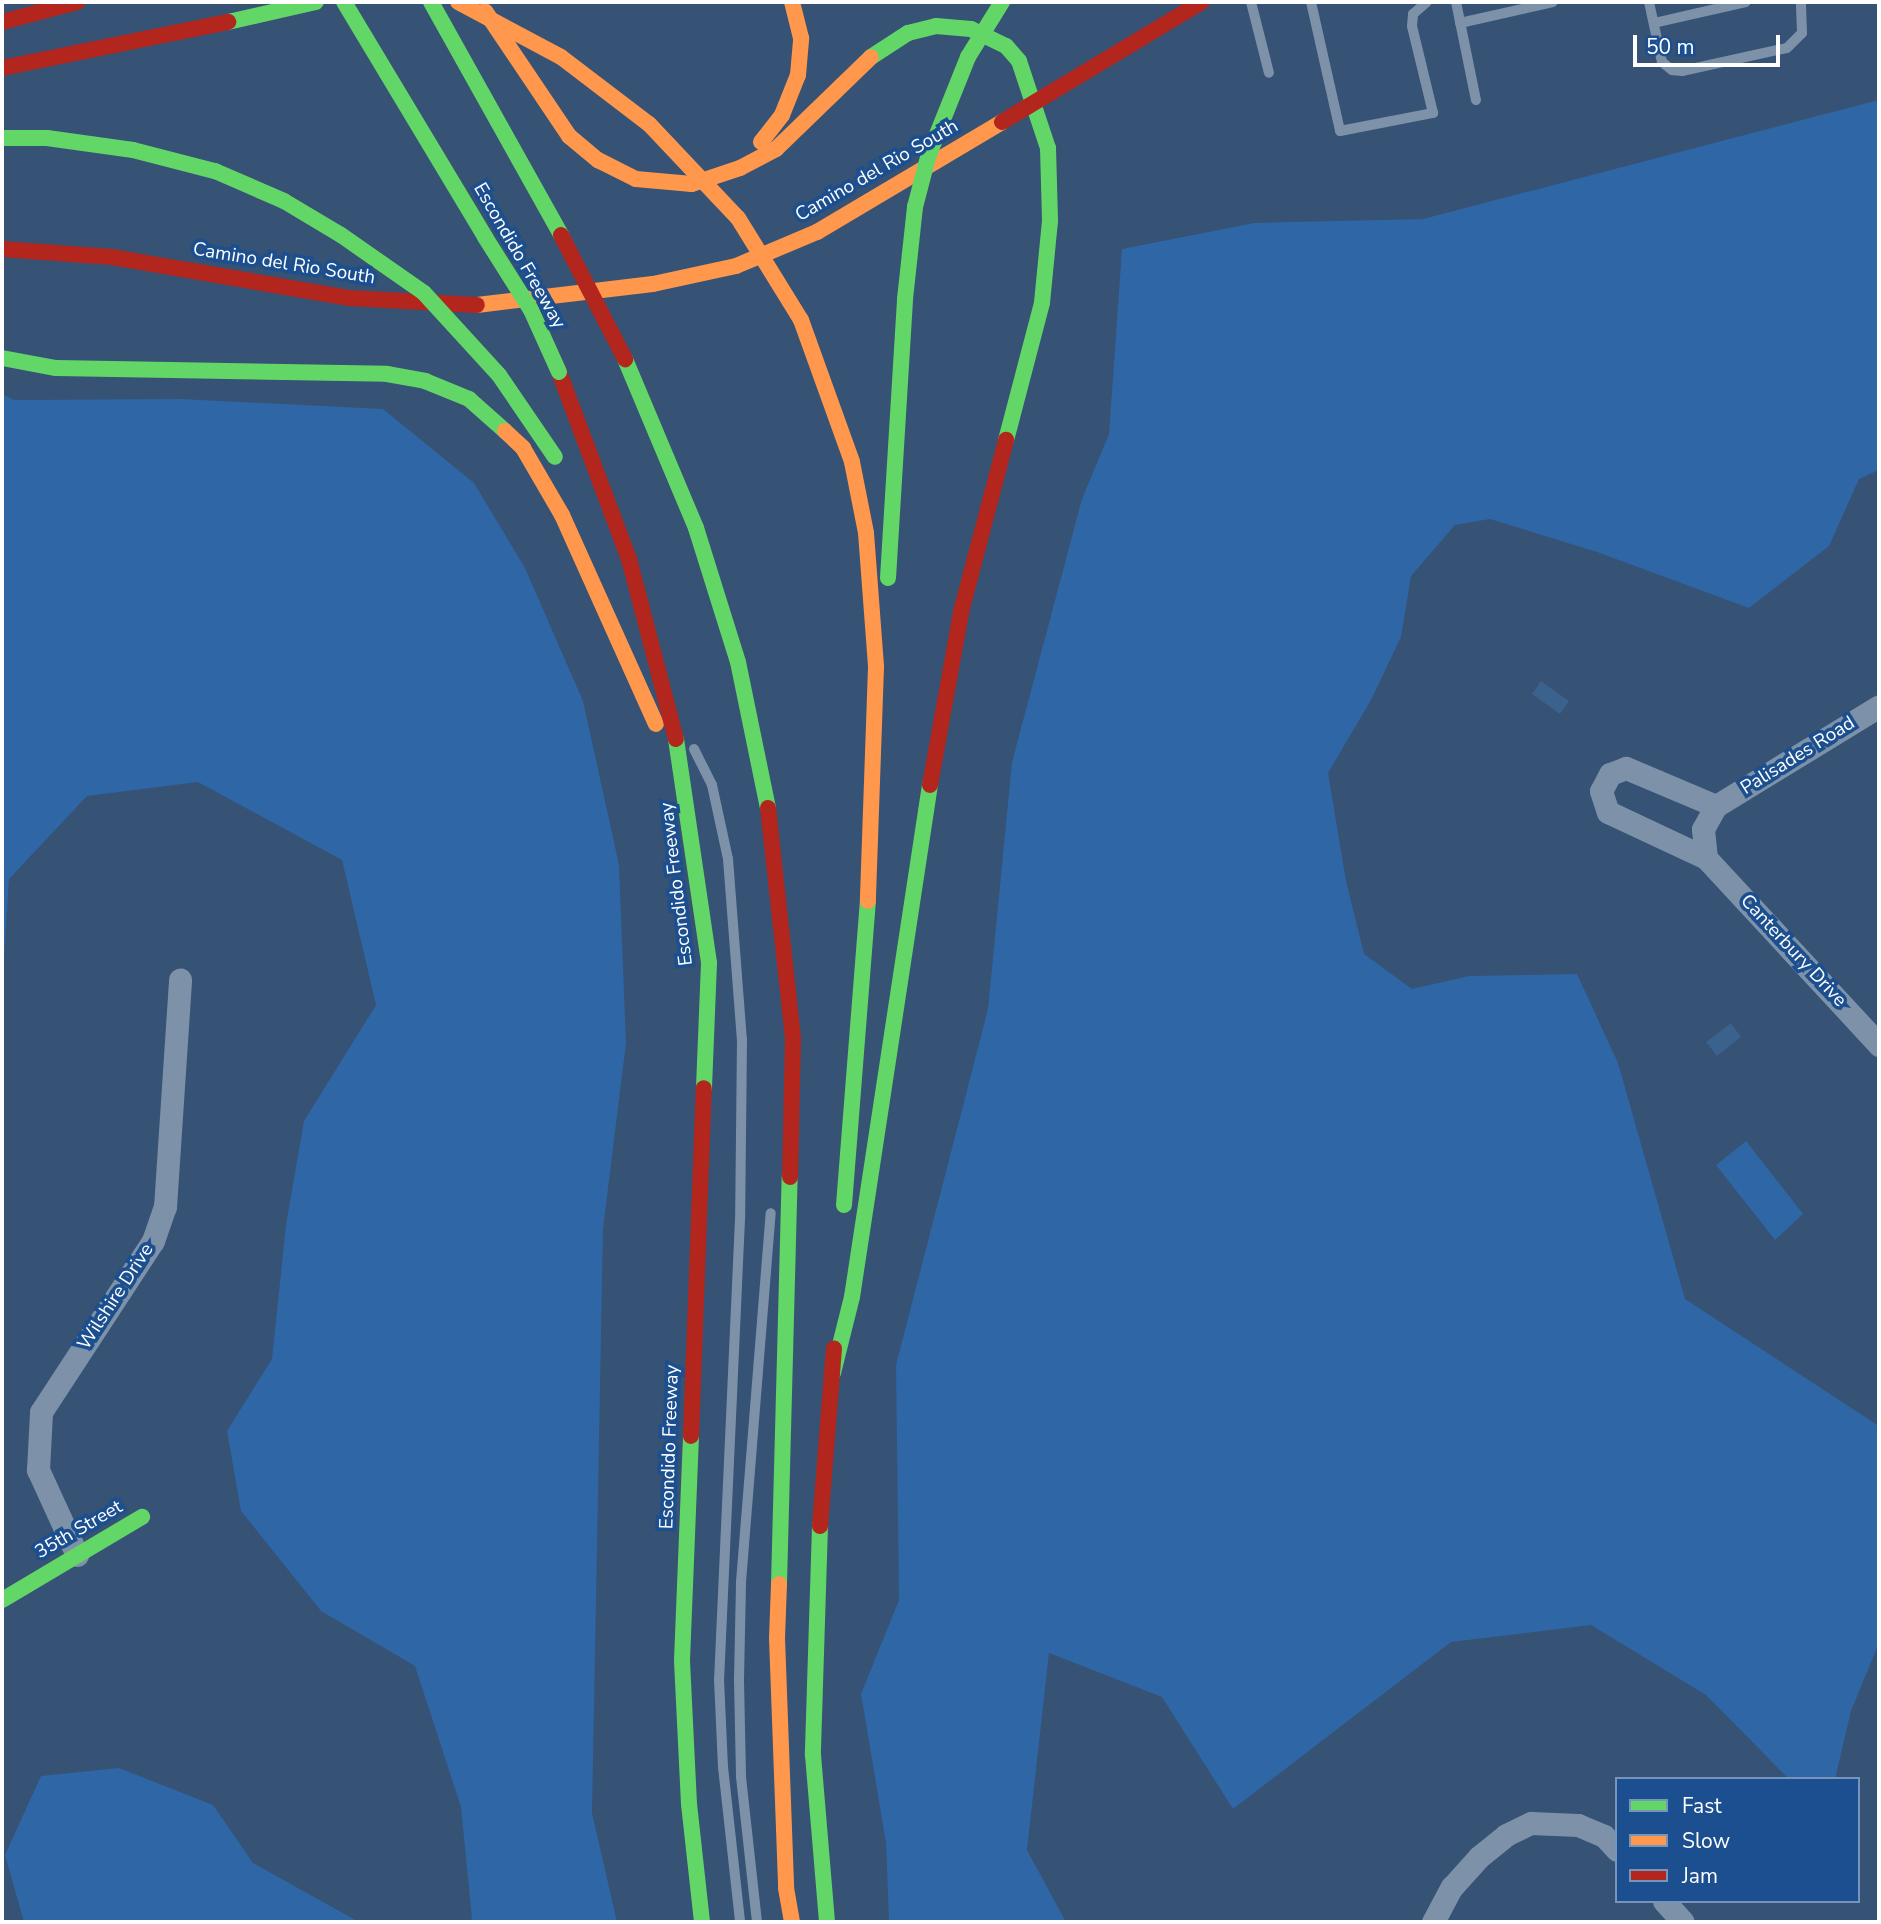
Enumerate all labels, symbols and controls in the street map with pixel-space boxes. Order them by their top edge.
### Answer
scale bar [1636,21,1783,65]
text: 50 m [1646,33,1695,61]
street label: Camino del Rio South [792,115,962,227]
street label: Escondido Freeway [468,179,570,333]
street label: Camino del Rio South [191,238,377,290]
street label: Palisades Road [1737,712,1859,800]
street label: Escondido Freeway [656,801,698,967]
street label: Canterbury Drive [1735,890,1851,1012]
street label: Wilshire Drive [73,1240,159,1354]
street label: Escondido Freeway [656,1364,684,1530]
street label: 35th Street [31,1496,127,1564]
legend [1615,1777,1860,1903]
text: Fast [1682,1792,1722,1820]
text: Slow [1682,1827,1730,1855]
text: Jam [1682,1862,1718,1890]

